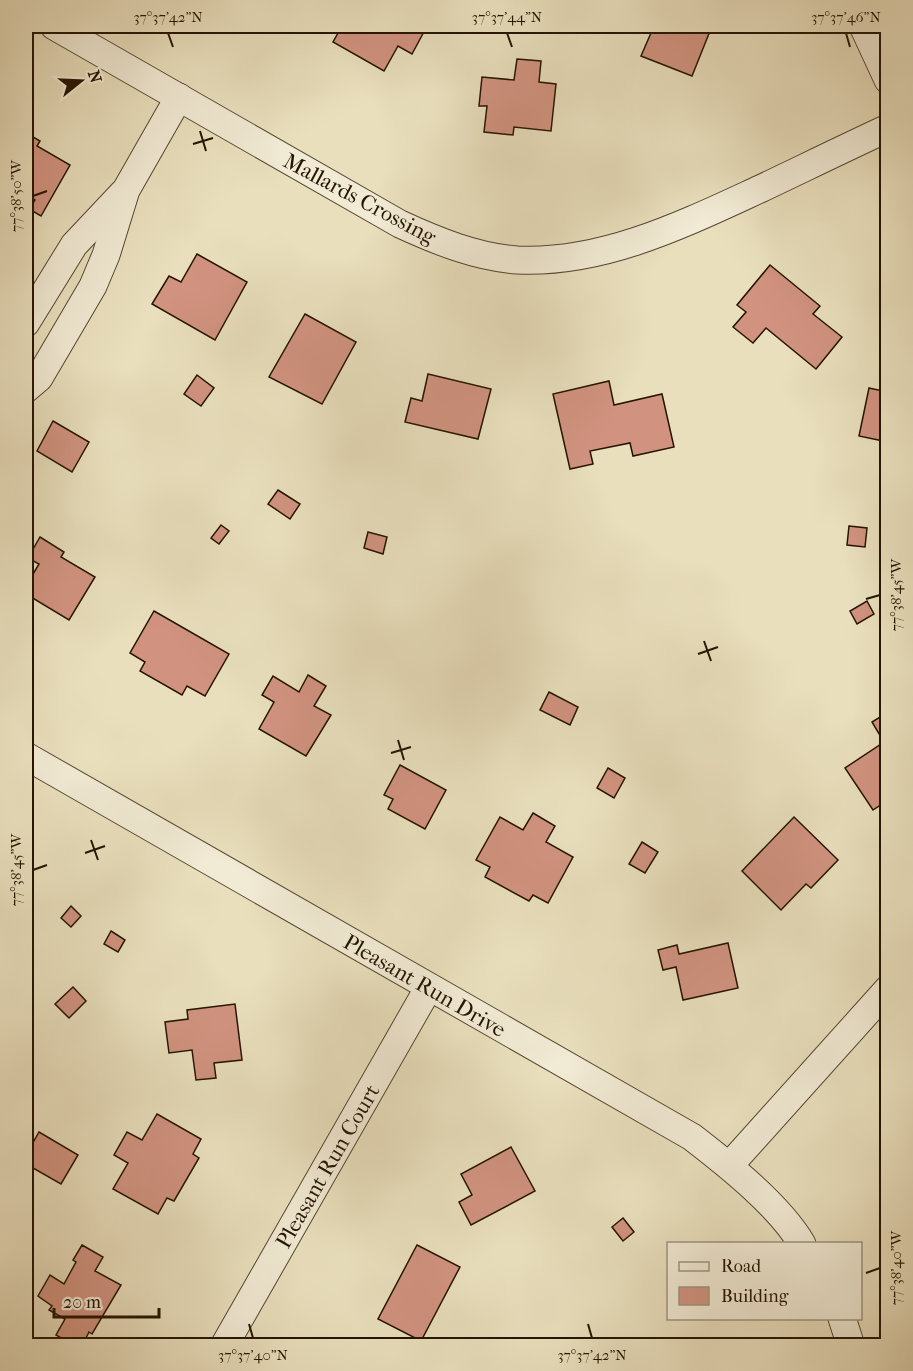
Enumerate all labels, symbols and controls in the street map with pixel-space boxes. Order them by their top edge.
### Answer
text: 37°37'42"N [133,8,203,26]
text: 37°37'44"N [472,8,543,26]
text: 37°37'46"N [811,8,881,26]
north arrow [51,51,111,111]
text: N [84,68,106,86]
street label: Mallards Crossing [279,148,440,250]
text: 77°38'50"W [7,159,25,232]
text: 77°38'45"W [887,558,905,631]
text: 77°38'45"W [7,833,25,906]
street label: Pleasant Run Drive [339,929,510,1043]
street label: Pleasant Run Court [270,1080,385,1253]
text: 77°38'40"W [887,1229,905,1305]
legend [667,1242,862,1320]
text: Road [721,1256,761,1277]
scale bar [54,1281,159,1319]
text: Building [721,1286,789,1307]
text: 20 m [63,1292,101,1313]
text: 37°37'40"N [218,1346,289,1364]
text: 37°37'42"N [557,1346,627,1364]

